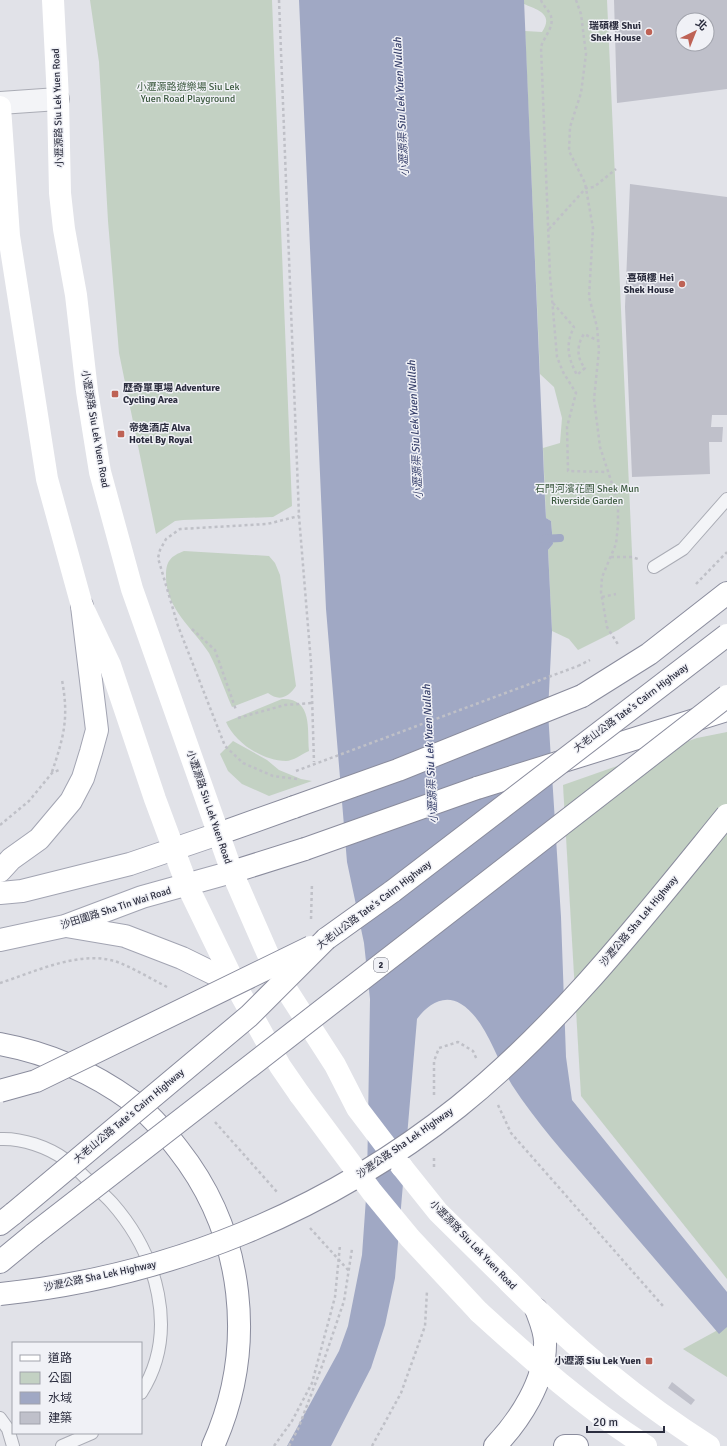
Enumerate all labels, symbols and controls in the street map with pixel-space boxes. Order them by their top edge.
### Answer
north arrow [675,12,715,52]
text: 北 [693,17,710,34]
place label: 瑞碩樓 Shui Shek House [589,20,641,44]
marker: 瑞碩樓 Shui Shek House [644,27,654,37]
water label: 小瀝源渠 Siu Lek Yuen Nullah [391,36,411,177]
street label: 小瀝源路 Siu Lek Yuen Road [50,48,66,168]
park label: 小瀝源路遊樂場 Siu Lek Yuen Road Playground [136,81,240,105]
place label: 喜碩樓 Hei Shek House [624,272,674,296]
marker: 喜碩樓 Hei Shek House [677,279,687,289]
water label: 小瀝源渠 Siu Lek Yuen Nullah [405,359,425,500]
street label: 小瀝源路 Siu Lek Yuen Road [79,369,111,489]
place label: 歷奇單車場 Adventure Cycling Area [123,382,220,406]
marker: 歷奇單車場 Adventure Cycling Area [110,389,120,399]
place label: 帝逸酒店 Alva Hotel By Royal [129,422,192,446]
marker: 帝逸酒店 Alva Hotel By Royal [116,429,126,439]
park label: 石門河濱花園 Shek Mun Riverside Garden [535,483,639,507]
street label: 大老山公路 Tate's Cairn Highway [571,661,691,755]
water label: 小瀝源渠 Siu Lek Yuen Nullah [420,683,440,824]
street label: 小瀝源路 Siu Lek Yuen Road [184,749,234,865]
street label: 大老山公路 Tate's Cairn Highway [314,858,434,952]
street label: 沙瀝公路 Sha Lek Highway [598,873,681,969]
street label: 沙田圍路 Sha Tin Wai Road [59,884,173,932]
road number: 2 [374,958,388,972]
street label: 大老山公路 Tate's Cairn Highway [71,1066,187,1166]
street label: 沙瀝公路 Sha Lek Highway [355,1105,456,1181]
street label: 小瀝源路 Siu Lek Yuen Road [427,1198,519,1292]
street label: 沙瀝公路 Sha Lek Highway [43,1258,158,1294]
legend [12,1342,142,1434]
text: 道路 [48,1351,72,1366]
place label: 小瀝源 Siu Lek Yuen [554,1355,642,1367]
marker: 小瀝源 Siu Lek Yuen [644,1356,654,1366]
text: 公園 [48,1371,72,1386]
text: 水域 [48,1391,72,1406]
scale bar [587,1408,664,1434]
text: 建築 [48,1411,72,1426]
text: 20 m [593,1415,618,1430]

